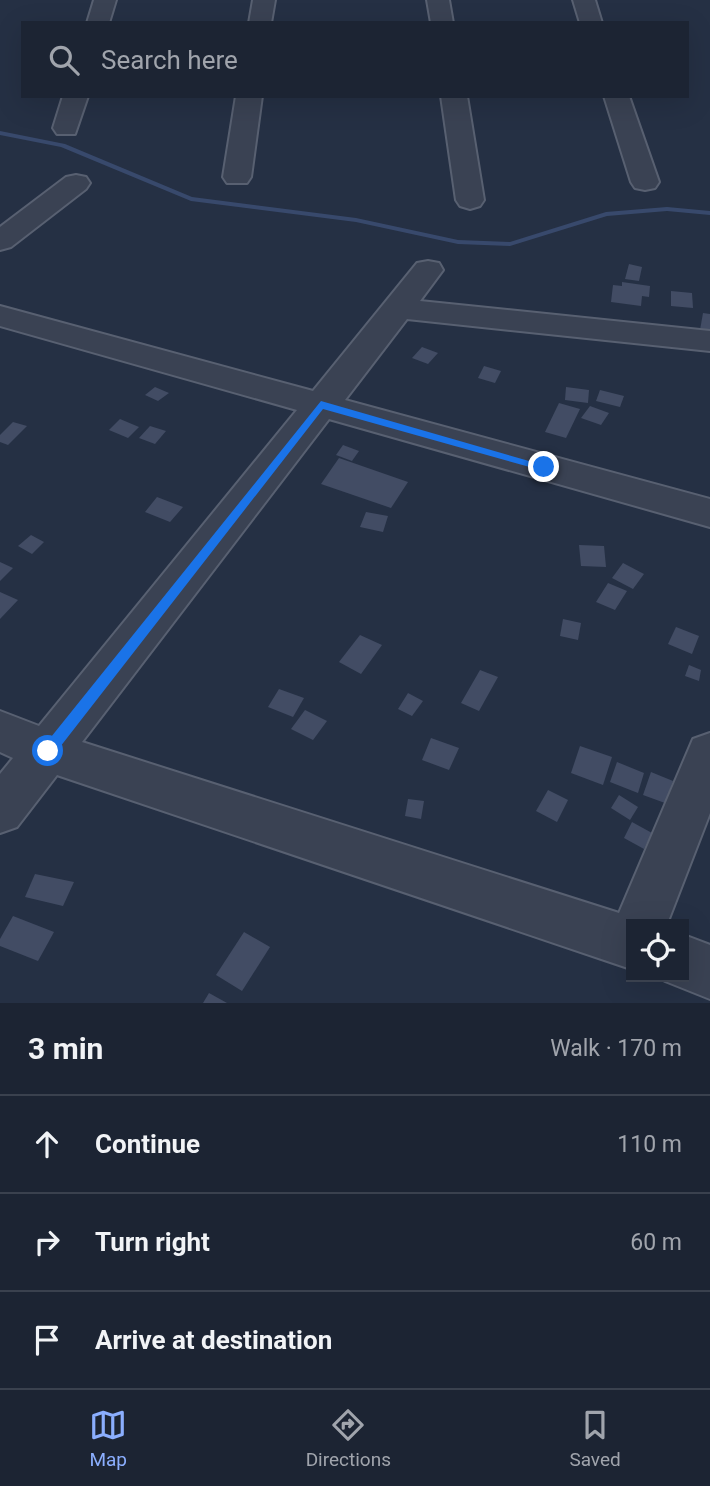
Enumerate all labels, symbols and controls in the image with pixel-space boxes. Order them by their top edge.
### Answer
search box [21,21,689,98]
icon: search [45,41,83,79]
text: Search here [101,45,238,75]
route end [528,451,559,482]
route start [32,735,63,766]
map controls [626,919,689,982]
button: locate [626,919,689,982]
text: 3 min [28,1031,103,1066]
text: Walk · 170 m [550,1035,682,1062]
icon: ahead [28,1125,66,1163]
text: Continue [95,1129,200,1159]
text: 110 m [617,1131,682,1158]
icon: right [28,1223,66,1261]
text: Turn right [95,1227,210,1257]
text: 60 m [630,1229,682,1256]
icon: arrive [28,1321,66,1359]
text: Arrive at destination [95,1325,332,1355]
tab: Map [89,1406,127,1471]
tab: Directions [306,1406,391,1471]
tab: Saved [569,1406,621,1471]

